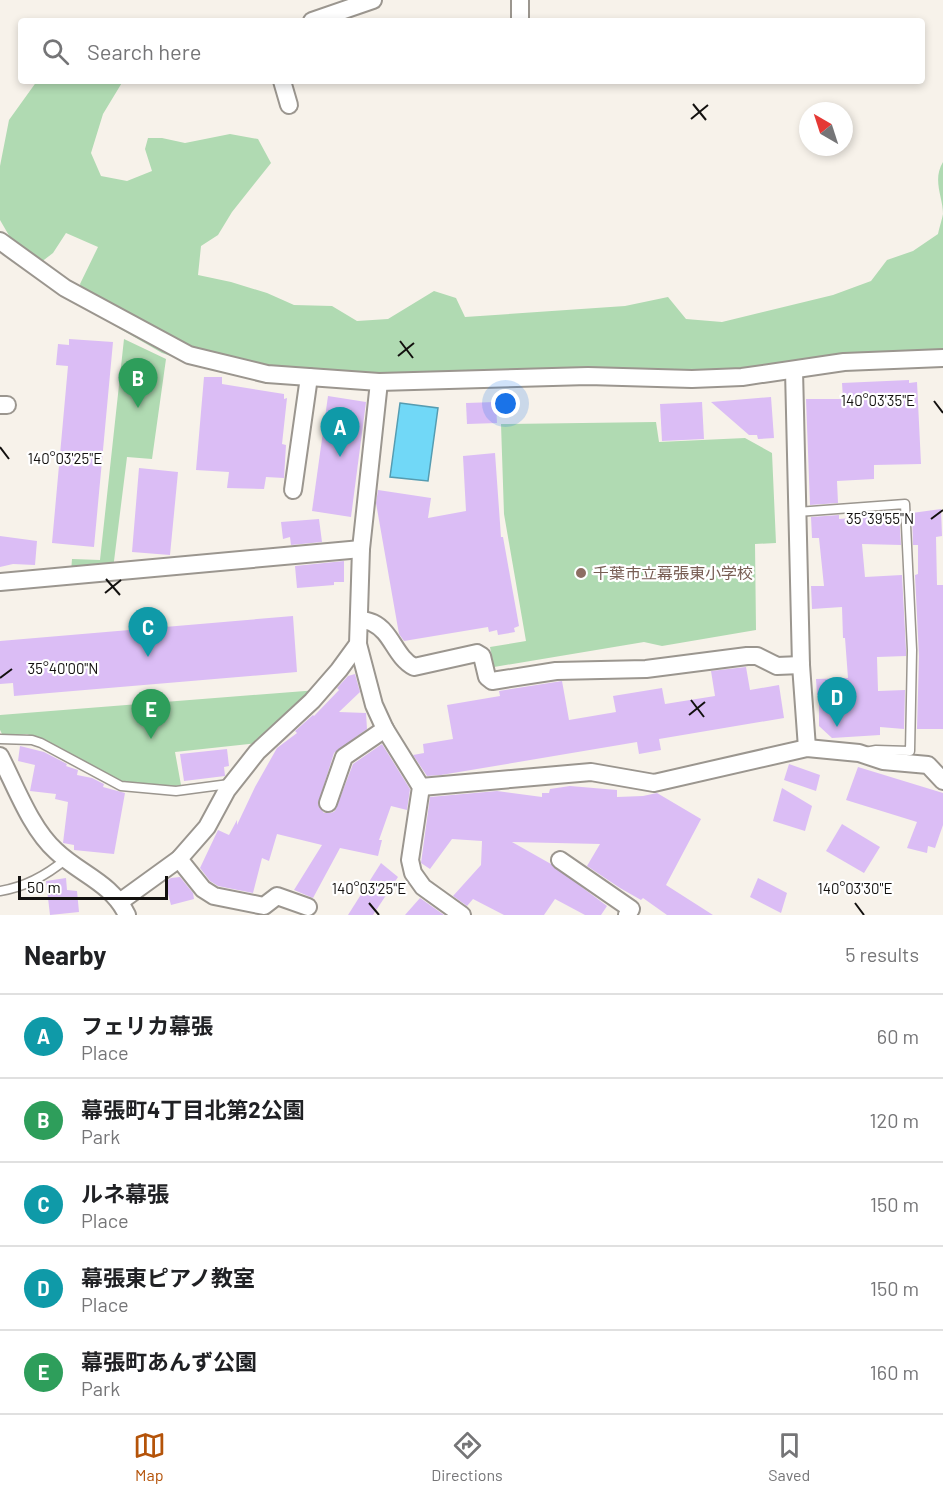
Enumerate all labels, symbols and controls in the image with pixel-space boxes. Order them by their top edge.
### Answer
search box [18,18,925,84]
icon: search [39,35,72,68]
text: Search here [87,38,201,64]
north arrow [799,102,853,156]
pin: B [118,358,158,408]
your location [491,389,520,418]
text: 140°03'35"E [841,391,915,409]
pin: A [320,408,360,457]
text: 140°03'25"E [28,449,102,467]
text: 35°39'55"N [846,509,914,527]
place label: 千葉市立幕張東小学校 [593,563,753,582]
marker: 千葉市立幕張東小学校 [574,566,588,580]
pin: C [128,608,168,657]
text: 35°40'00"N [28,659,98,677]
pin: D [818,678,856,727]
pin: E [132,690,170,739]
scale bar [18,873,168,900]
text: 50 m [27,877,61,896]
text: 140°03'25"E [332,879,406,897]
text: 140°03'30"E [817,879,893,897]
text: Nearby [24,939,106,970]
text: 5 results [845,942,919,966]
text: フェリカ幕張 [81,1012,213,1038]
text: A [37,1024,50,1048]
text: 60 m [877,1024,919,1048]
text: Place [81,1040,129,1064]
text: 幕張町4丁目北第2公園 [81,1096,305,1122]
text: B [37,1108,50,1132]
text: 120 m [869,1108,919,1132]
text: Park [81,1124,120,1148]
text: ルネ幕張 [81,1180,169,1206]
text: C [37,1192,50,1216]
text: 150 m [870,1192,919,1216]
text: Place [81,1208,129,1232]
text: 幕張東ピアノ教室 [81,1264,255,1290]
text: D [37,1276,50,1300]
text: 150 m [870,1276,919,1300]
text: Place [81,1292,129,1316]
text: 幕張町あんず公園 [81,1348,257,1374]
text: E [38,1360,49,1384]
text: 160 m [870,1360,919,1384]
text: Park [81,1376,120,1400]
tab: Map [133,1429,166,1484]
tab: Directions [431,1429,503,1484]
tab: Saved [768,1429,810,1484]

